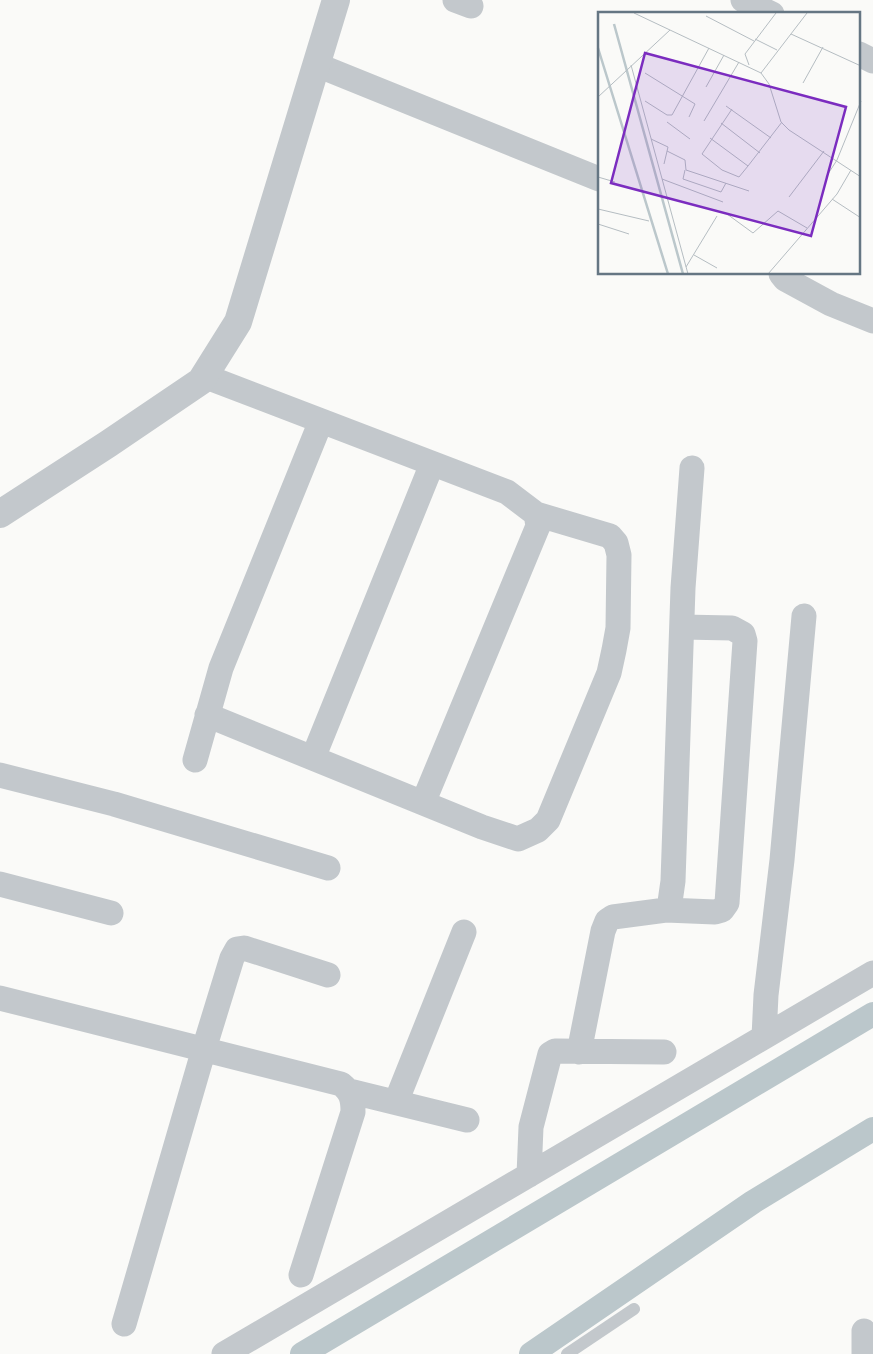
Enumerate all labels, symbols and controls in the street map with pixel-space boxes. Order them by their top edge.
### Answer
inset map [598,12,860,275]

